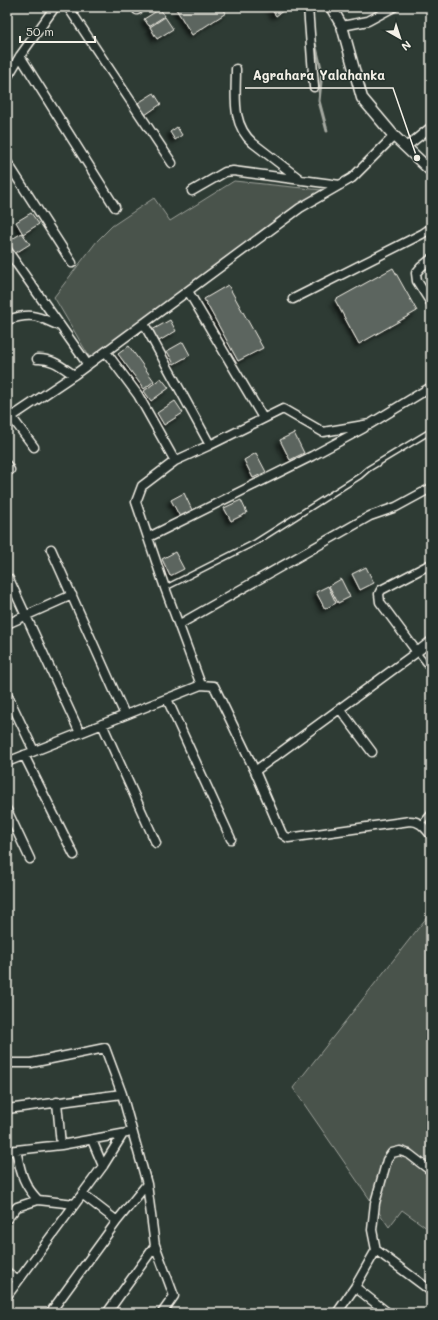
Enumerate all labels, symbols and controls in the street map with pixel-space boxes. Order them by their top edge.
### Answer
scale bar [20,18,95,44]
north arrow [380,18,420,58]
text: 50 m [26,23,54,39]
text: N [399,38,415,55]
callout: Agrahara Yalahanka [245,63,393,88]
text: Agrahara Yalahanka [253,66,385,83]

